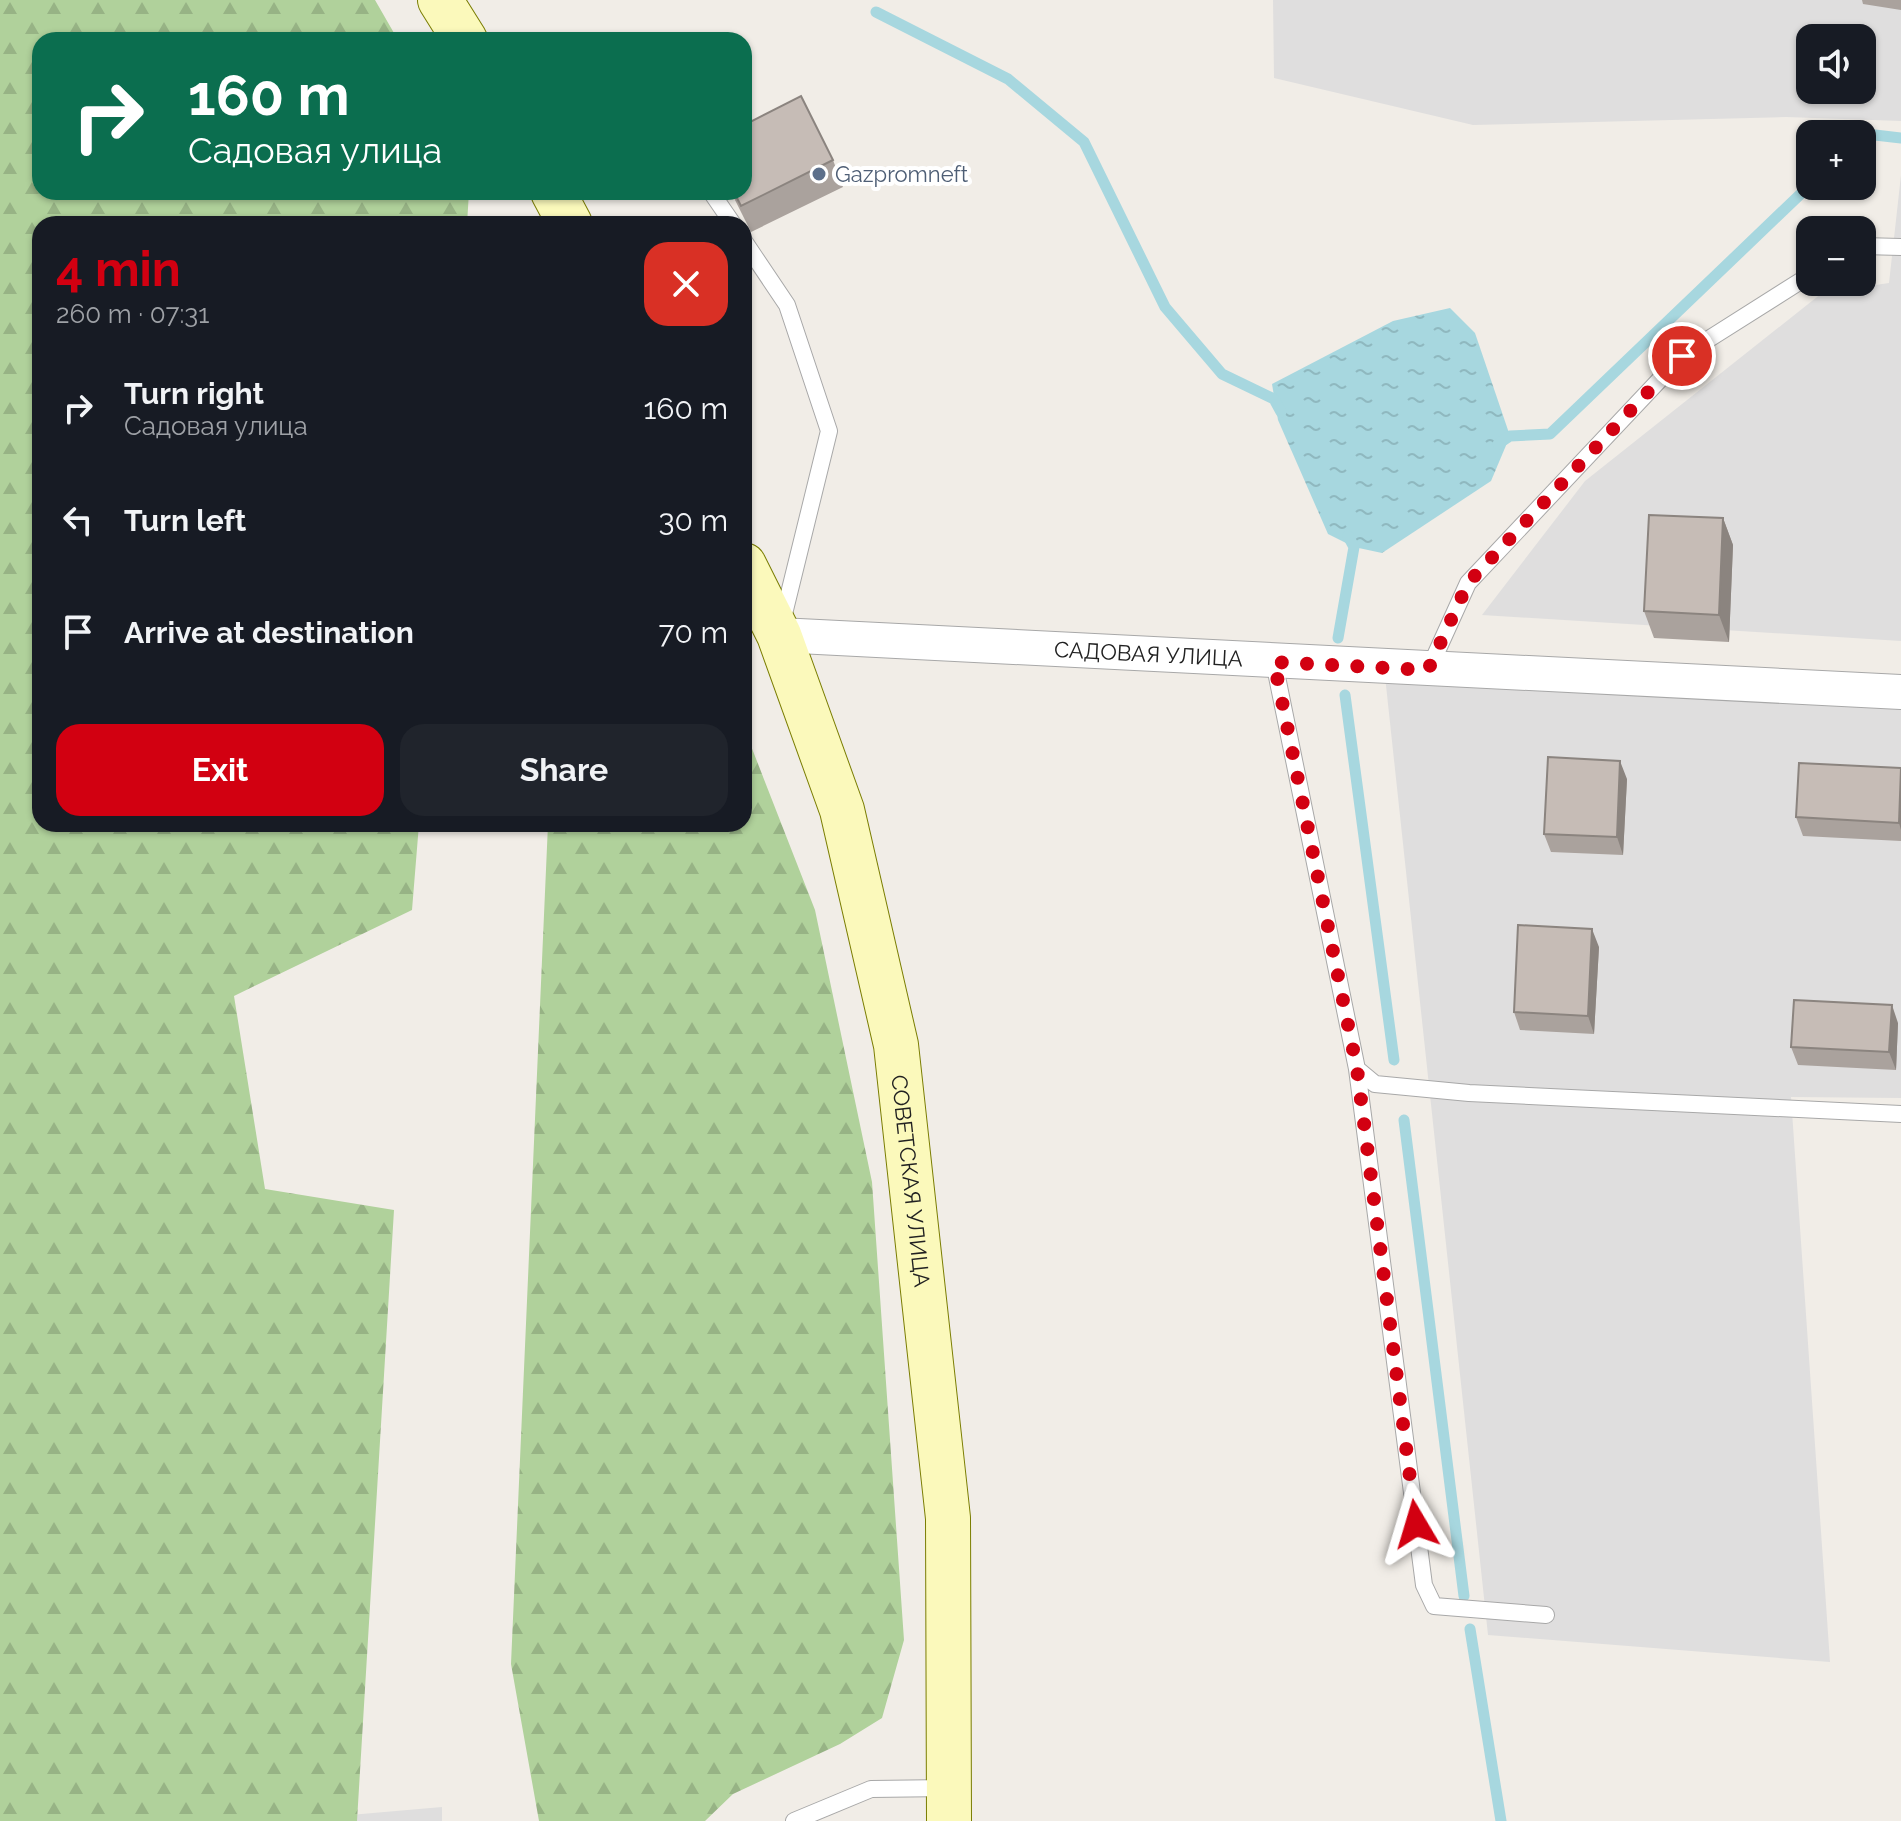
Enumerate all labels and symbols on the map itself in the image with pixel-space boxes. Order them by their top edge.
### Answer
place label: Gazpromneft [835,161,969,187]
marker: Gazpromneft [810,165,828,183]
pin [1648,322,1716,390]
street label: САДОВАЯ УЛИЦА [1054,636,1244,672]
street label: СОВЕТСКАЯ УЛИЦА [886,1073,936,1288]
position arrow [1374,1482,1458,1566]

